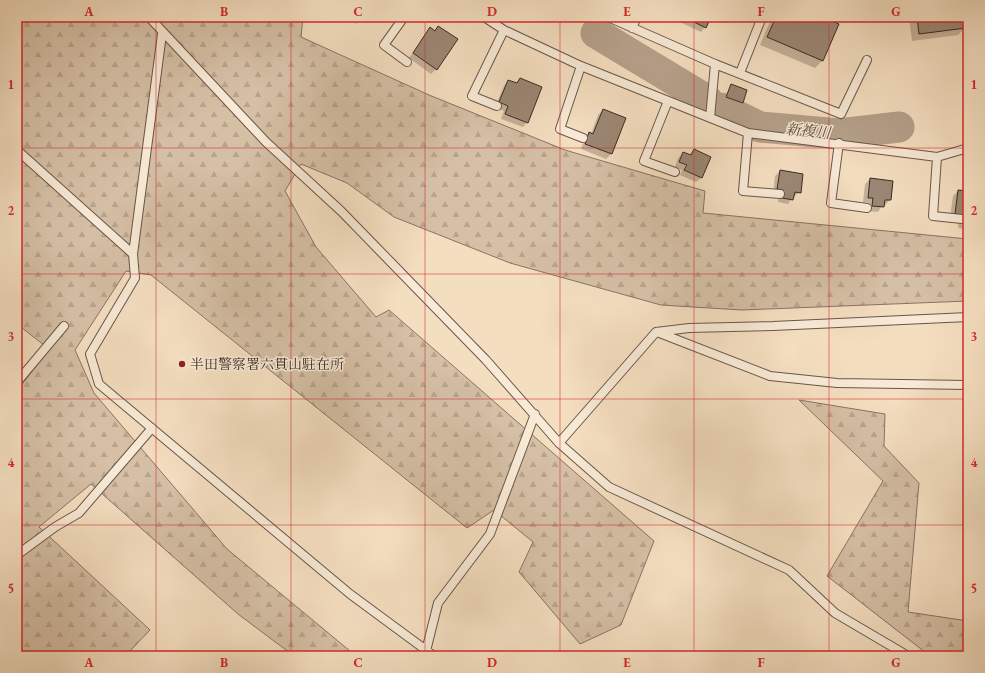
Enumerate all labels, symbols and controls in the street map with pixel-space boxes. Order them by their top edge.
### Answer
text: A [83,3,94,20]
text: B [220,3,228,20]
text: C [353,3,363,20]
text: D [487,3,497,20]
text: E [623,3,631,20]
text: F [757,3,765,20]
text: G [891,3,901,20]
text: 1 [8,76,15,93]
text: 1 [971,76,978,93]
water label: 新複川 [785,119,833,142]
text: 2 [8,202,15,219]
text: 2 [971,202,978,219]
text: 3 [8,328,15,345]
text: 3 [971,328,978,345]
place label: 半田警察署六貫山駐在所 [190,355,344,373]
marker: 半田警察署六貫山駐在所 [177,359,187,369]
text: 4 [8,454,15,471]
text: 4 [971,454,978,471]
text: 5 [8,580,14,597]
text: 5 [971,580,977,597]
text: A [83,654,94,671]
text: B [220,654,228,671]
text: C [353,654,363,671]
text: D [487,654,497,671]
text: E [623,654,631,671]
text: F [757,654,765,671]
text: G [891,654,901,671]

